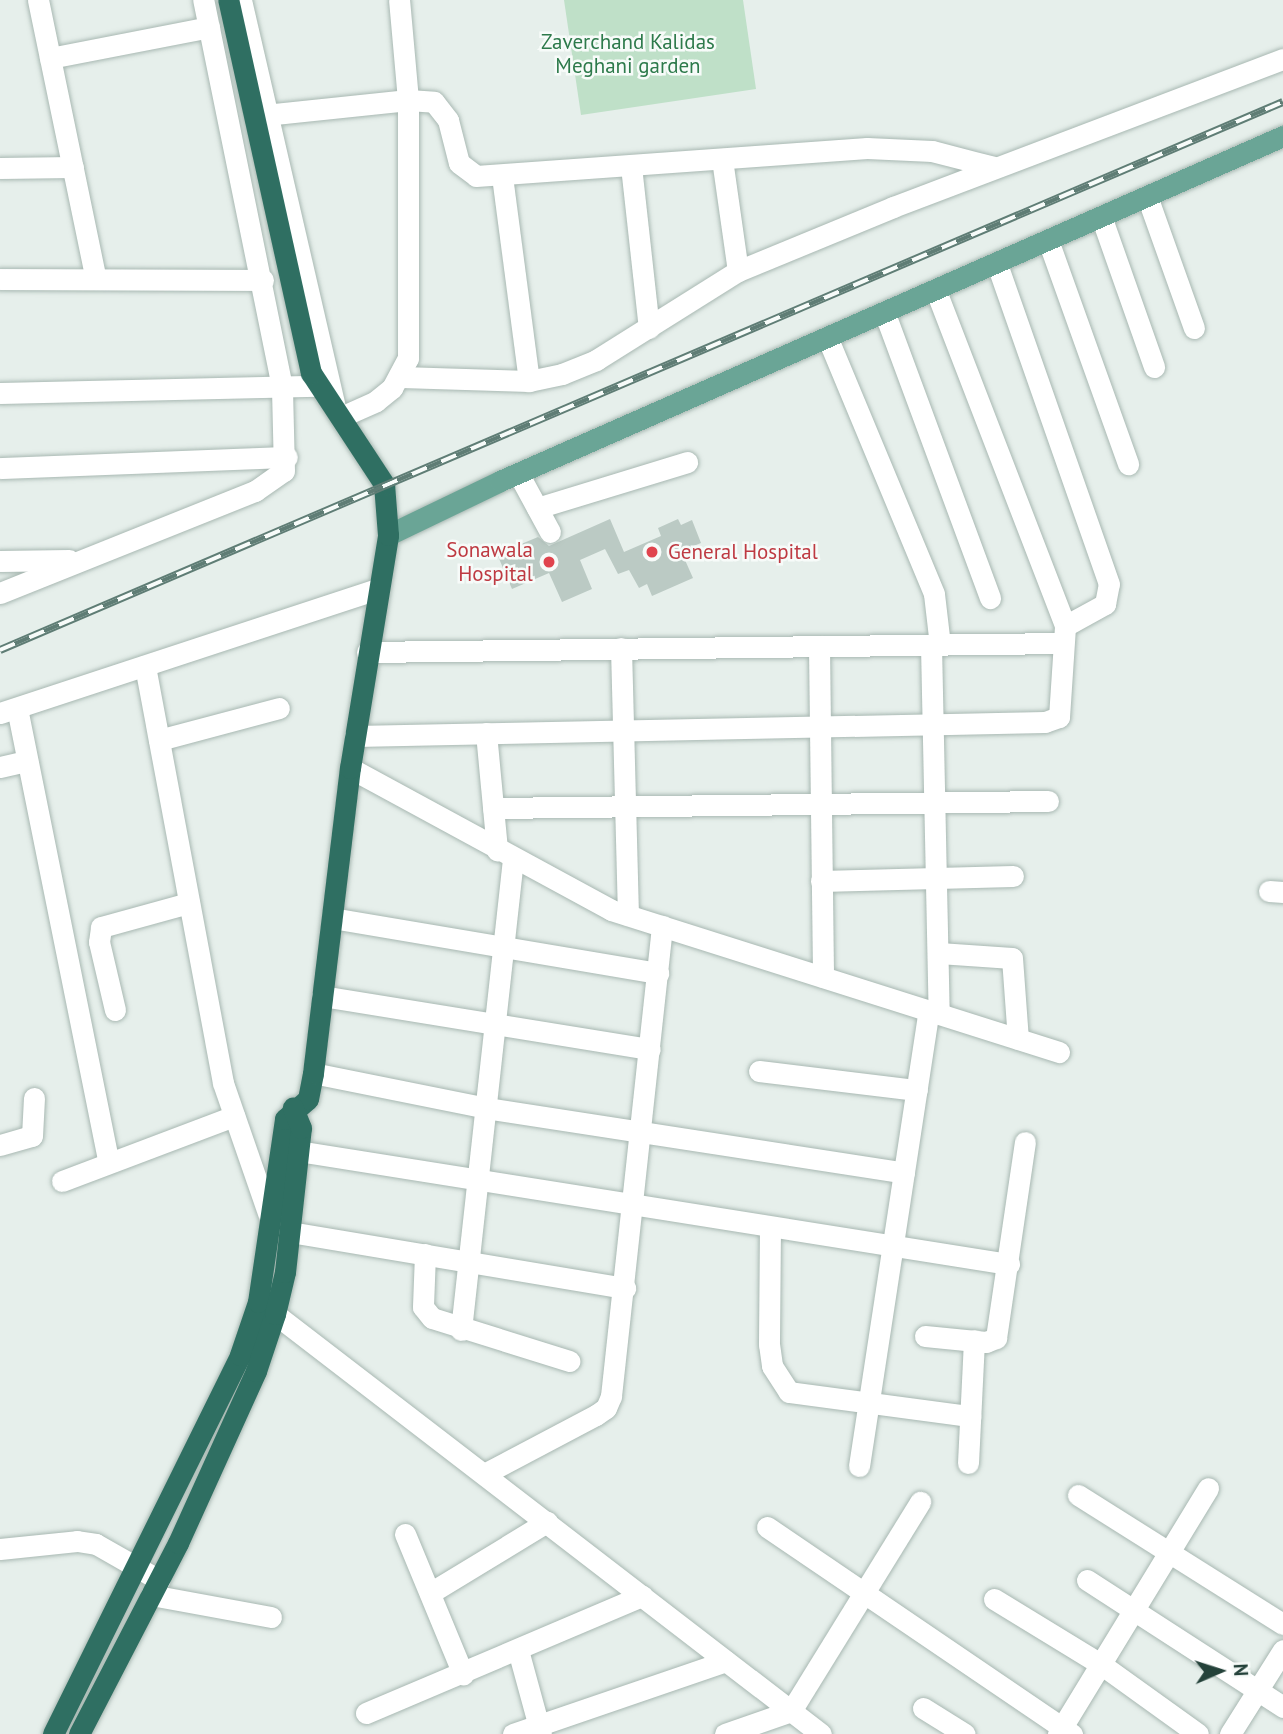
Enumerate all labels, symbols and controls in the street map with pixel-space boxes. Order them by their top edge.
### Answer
park label: Zaverchand Kalidas Meghani garden [541,29,715,79]
place label: Sonawala Hospital [446,537,533,587]
place label: General Hospital [668,539,818,565]
marker: General Hospital [642,542,662,562]
marker: Sonawala Hospital [539,552,559,572]
north arrow [1185,1636,1255,1706]
text: N [1229,1663,1253,1677]

